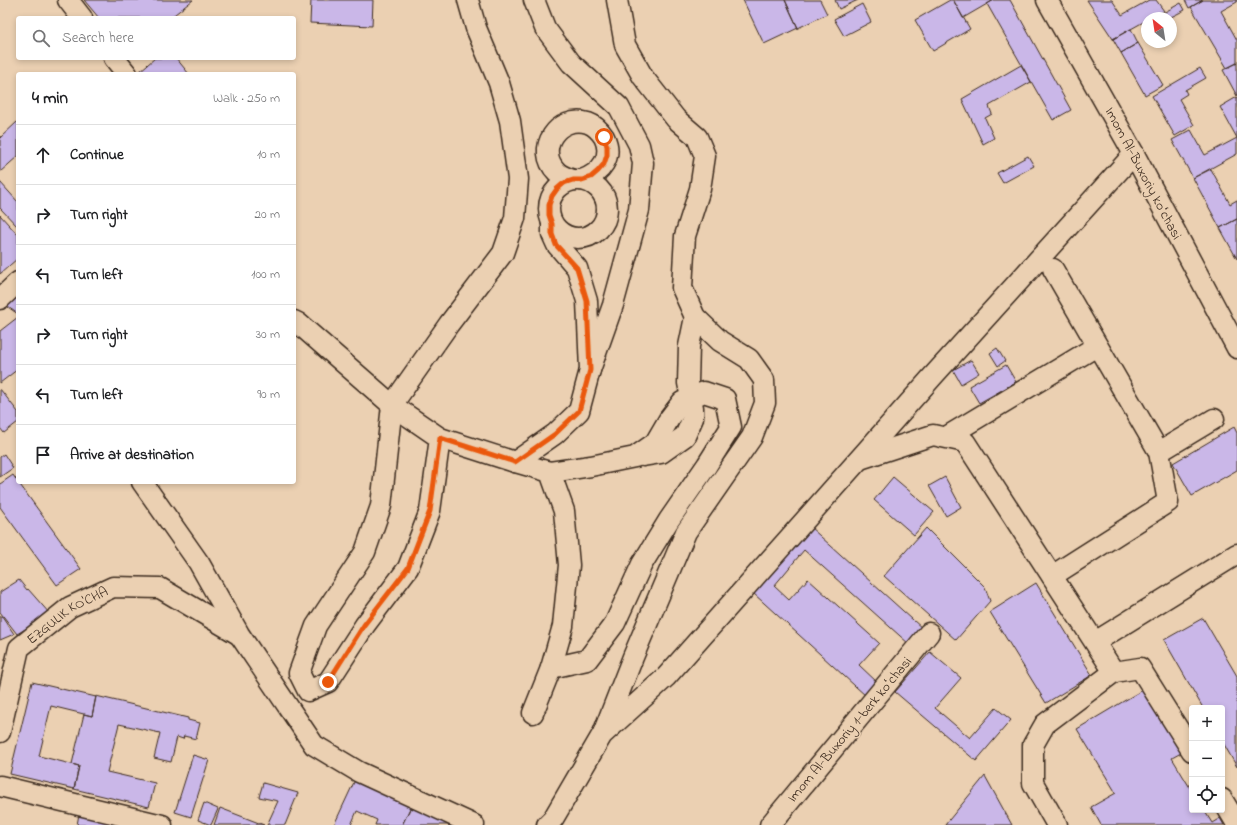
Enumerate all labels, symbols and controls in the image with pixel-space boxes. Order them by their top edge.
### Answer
north arrow [1141,12,1177,48]
search box [16,16,296,60]
icon: search [30,27,52,49]
text: Search here [62,27,134,49]
text: 4 min [32,86,68,111]
text: Walk · 250 m [213,89,280,108]
street label: Imom Al-Buxoriy koʻchasi [1098,104,1187,244]
route start [595,128,613,146]
icon: ahead [32,144,54,166]
text: Continue [70,144,124,166]
text: 10 m [257,145,280,164]
icon: right [32,204,54,226]
text: Turn right [70,204,128,226]
text: 20 m [255,205,280,224]
icon: left [32,264,54,286]
text: Turn left [70,264,123,286]
text: 100 m [251,265,280,284]
icon: right [32,324,54,346]
text: Turn right [70,324,128,346]
text: 30 m [256,325,280,344]
icon: left [32,384,54,406]
text: Turn left [70,384,123,406]
text: 90 m [257,385,280,404]
icon: arrive [32,444,54,466]
text: Arrive at destination [70,444,194,466]
street label: EZGULIK KO'CHA [23,582,112,650]
street label: Imom Al-Buxoriy 1-berk koʻchasi [783,652,918,808]
route end [319,673,337,691]
map controls [1189,705,1225,813]
button: + [1189,705,1225,741]
button: − [1189,741,1225,777]
button: locate [1189,777,1225,813]

